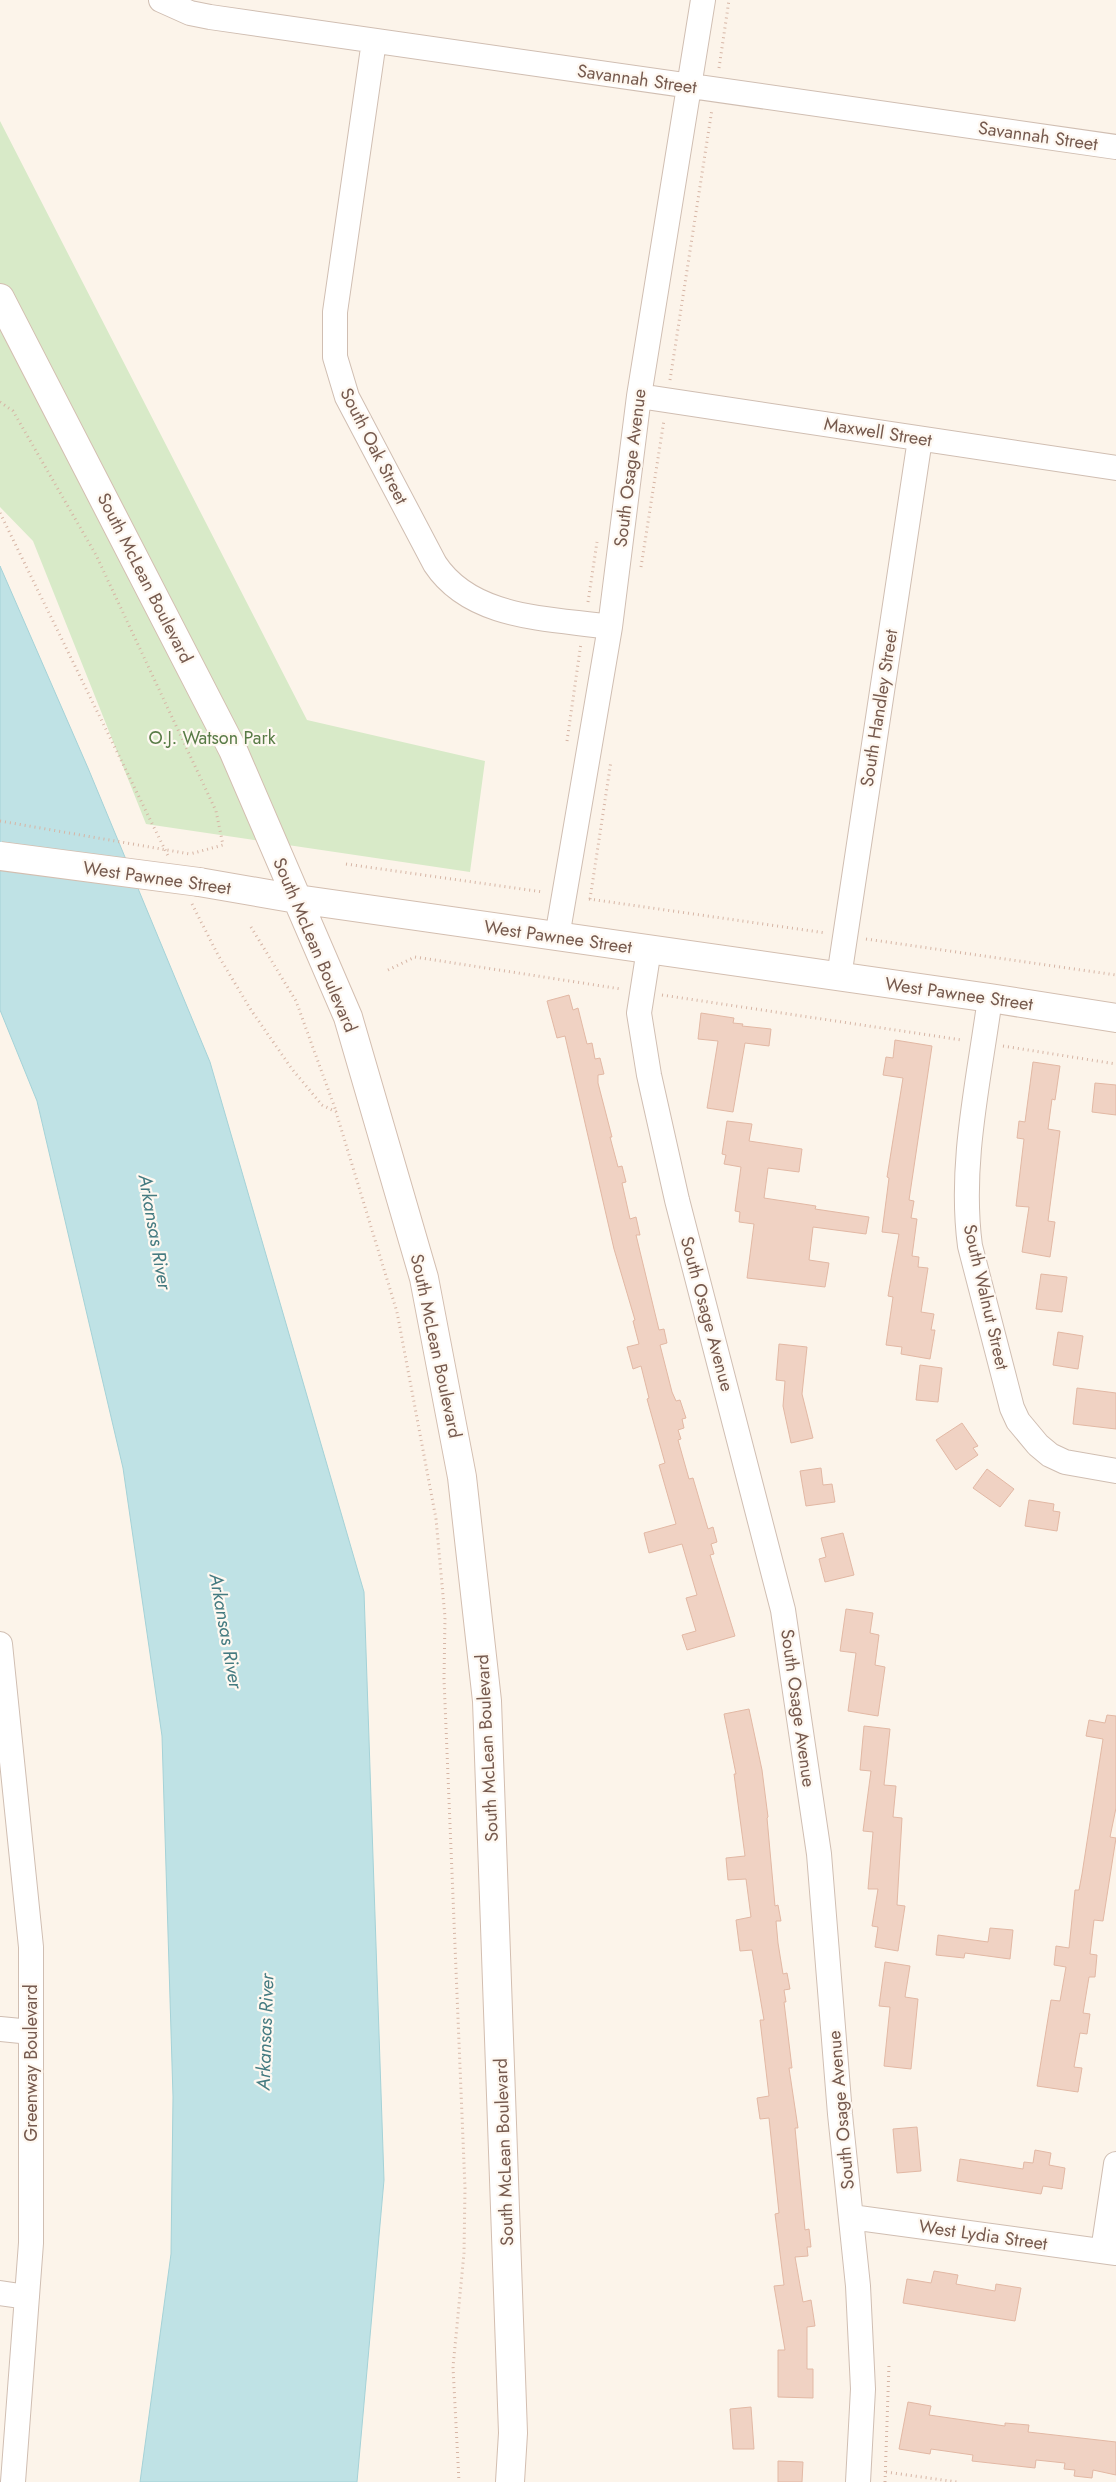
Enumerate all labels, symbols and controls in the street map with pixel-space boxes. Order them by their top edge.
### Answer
street label: Savannah Street [576,58,699,100]
street label: Savannah Street [977,115,1100,157]
street label: South Oak Street [333,383,415,509]
street label: South Osage Avenue [607,387,653,549]
street label: Maxwell Street [822,411,935,453]
street label: South McLean Boulevard [91,488,199,668]
street label: South Handley Street [854,627,904,789]
park label: O.J. Watson Park [148,725,276,751]
street label: South McLean Boulevard [266,853,364,1037]
street label: West Pawnee Street [81,855,233,901]
street label: West Pawnee Street [482,914,634,960]
street label: West Pawnee Street [883,971,1035,1017]
water label: Arkansas River [131,1171,179,1293]
street label: South Walnut Street [957,1222,1016,1373]
street label: South Osage Avenue [674,1234,740,1394]
street label: South McLean Boulevard [404,1251,468,1441]
water label: Arkansas River [202,1570,250,1692]
street label: South Osage Avenue [774,1627,822,1789]
street label: South McLean Boulevard [469,1654,505,1842]
water label: Arkansas River [249,1972,281,2092]
street label: Greenway Boulevard [18,1984,44,2142]
street label: South Osage Avenue [821,2029,861,2191]
street label: South McLean Boulevard [488,2058,520,2246]
street label: West Lydia Street [917,2213,1050,2257]

